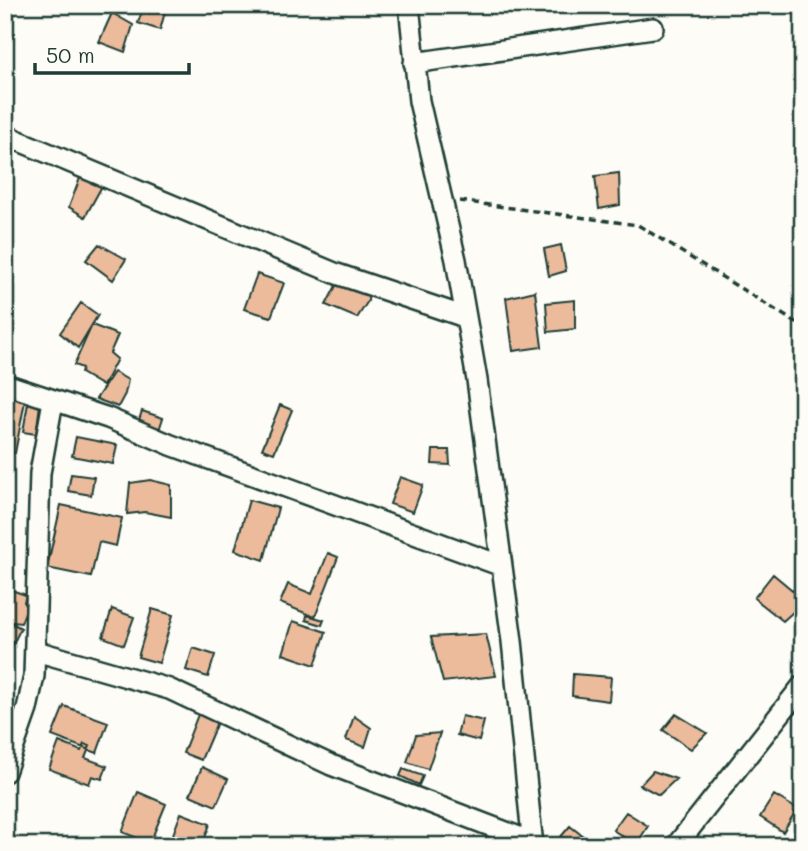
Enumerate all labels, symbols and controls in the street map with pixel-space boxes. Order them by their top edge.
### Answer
scale bar [35,32,189,76]
text: 50 m [46,41,95,68]

